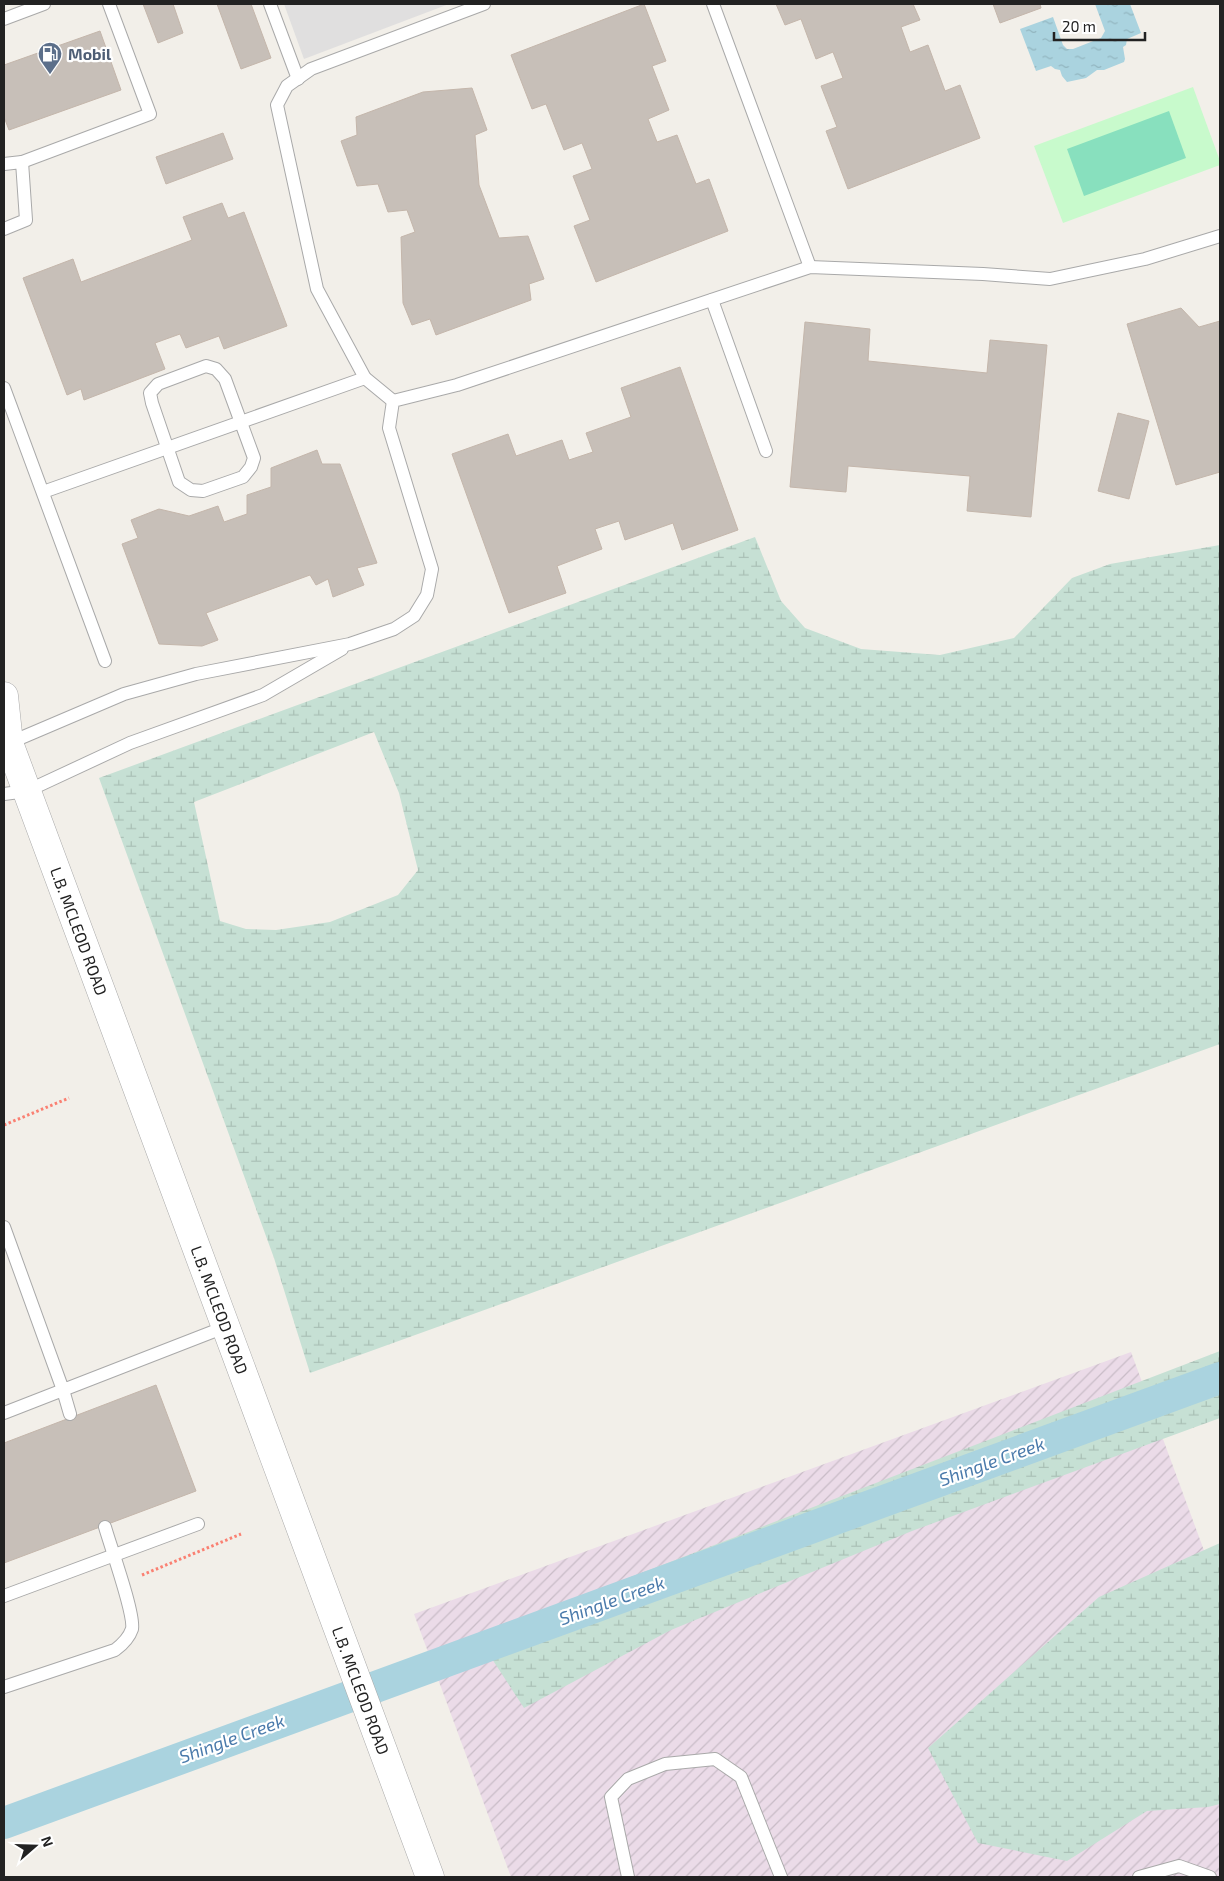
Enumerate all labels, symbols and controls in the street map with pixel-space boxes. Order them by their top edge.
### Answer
scale bar [1054,10,1145,42]
text: 20 m [1062,17,1096,35]
fuel station icon: Mobil [37,41,63,75]
place label: Mobil [68,44,112,63]
street label: L.B. MCLEOD ROAD [47,864,112,998]
street label: L.B. MCLEOD ROAD [187,1243,252,1377]
water label: Shingle Creek [936,1432,1047,1490]
water label: Shingle Creek [556,1571,667,1629]
street label: L.B. MCLEOD ROAD [329,1624,394,1757]
water label: Shingle Creek [176,1709,287,1767]
north arrow [10,1821,60,1871]
text: N [38,1834,57,1849]

